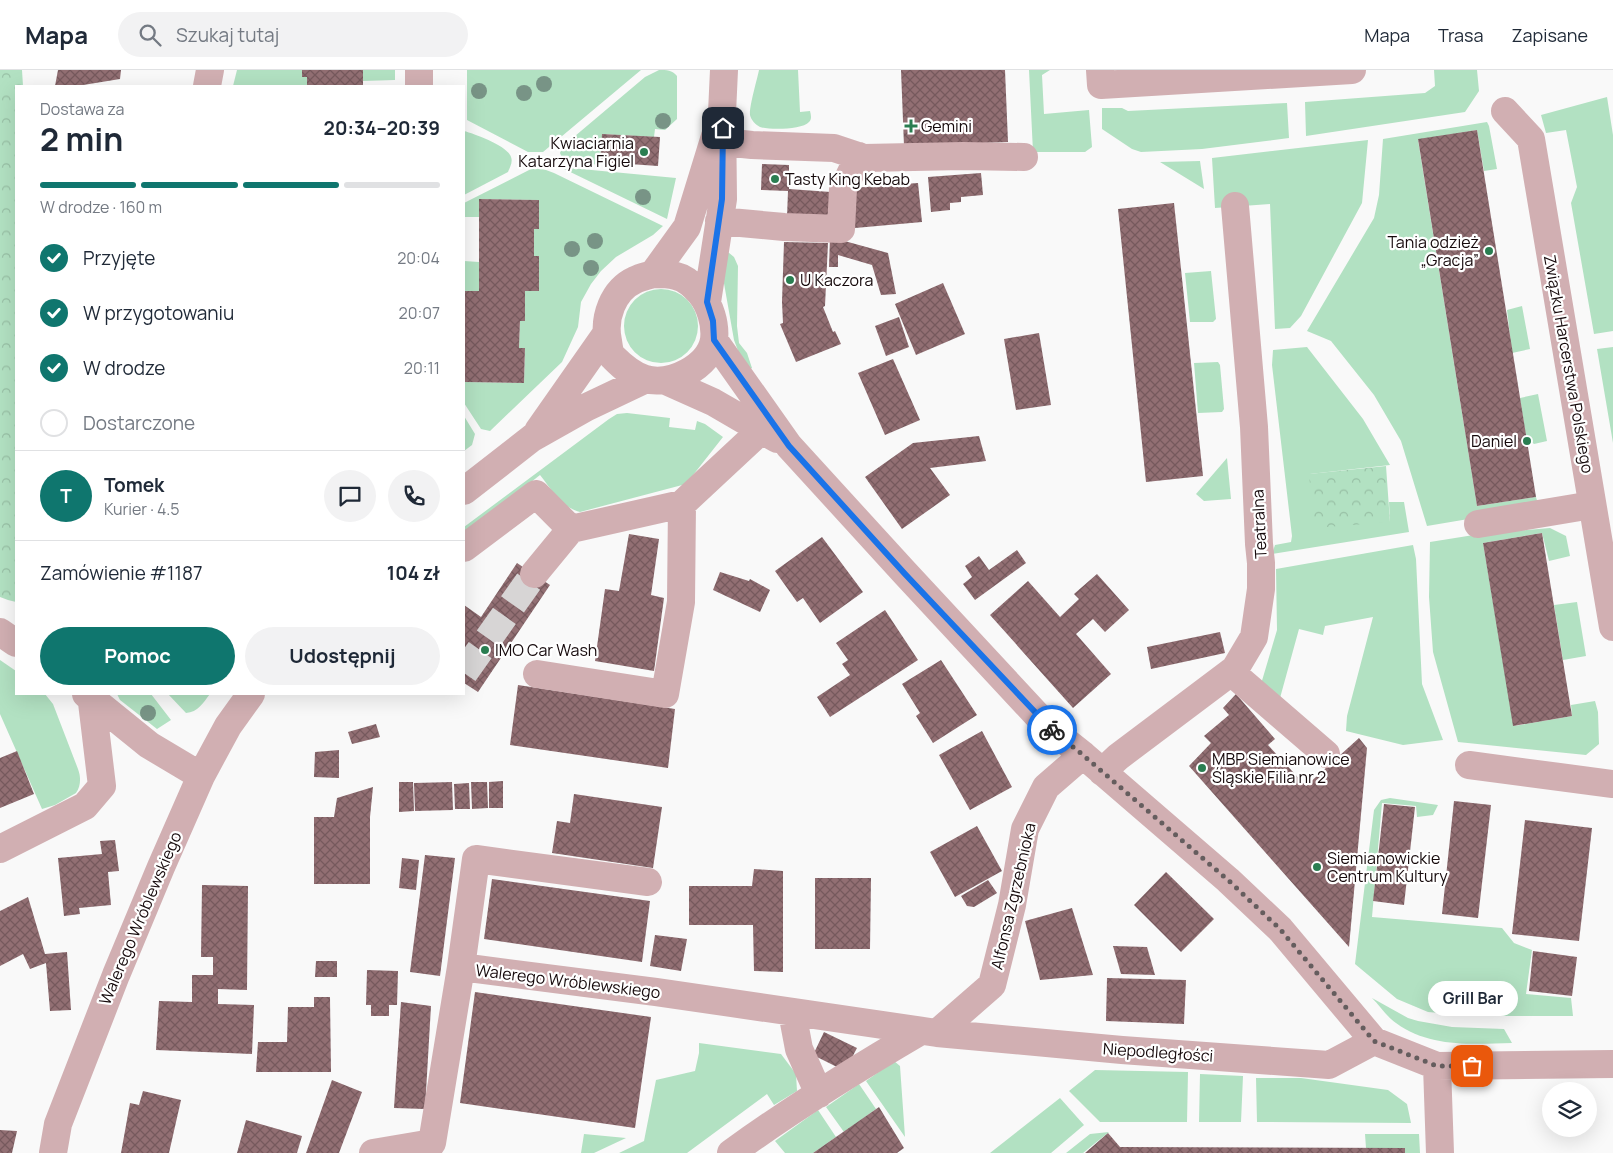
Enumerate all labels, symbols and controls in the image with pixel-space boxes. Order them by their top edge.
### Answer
search box [118,12,468,57]
text: Mapa [25,18,88,51]
icon: search [136,21,164,49]
text: Szukaj tutaj [176,22,279,48]
text: Mapa [1364,23,1410,47]
text: Trasa [1438,23,1483,47]
text: Zapisane [1511,23,1588,47]
text: Dostawa za [40,98,124,120]
pin [702,107,744,149]
icon: home [709,114,737,142]
text: 20:34–20:39 [324,115,440,141]
place label: Gemini [921,115,972,137]
text: 2 min [40,117,123,161]
marker: Gemini [905,120,917,132]
place label: Kwiaciarnia Katarzyna Figiel [518,132,634,172]
marker: Kwiaciarnia Katarzyna Figiel [638,146,650,158]
place label: Tasty King Kebab [785,168,910,190]
marker: Tasty King Kebab [769,173,781,185]
text: W drodze · 160 m [40,196,162,218]
place label: Tania odzież „Gracja” [1387,231,1479,271]
icon: check [40,244,68,272]
text: Przyjęte [83,245,155,271]
marker: Tania odzież „Gracja” [1483,245,1495,257]
text: 20:04 [397,247,440,269]
street label: Związku Harcerstwa Polskiego [1539,253,1599,475]
place label: U Kaczora [800,269,873,291]
marker: U Kaczora [784,274,796,286]
icon: check [40,299,68,327]
text: W przygotowaniu [83,300,234,326]
text: 20:07 [399,302,440,324]
icon: check [40,354,68,382]
text: W drodze [83,355,165,381]
text: 20:11 [404,357,440,379]
text: Dostarczone [83,410,195,436]
place label: Daniel [1471,430,1517,452]
marker: Daniel [1521,435,1533,447]
button: chat [324,470,376,522]
button: phone [388,470,440,522]
text: Tomek [104,472,164,498]
text: T [60,483,72,509]
street label: Teatralna [1246,489,1272,559]
text: Kurier · 4.5 [104,498,180,520]
text: Zamówienie #1187 [40,560,202,586]
text: 104 zł [387,560,440,586]
button: Pomoc [40,627,235,685]
button: Udostępnij [245,627,440,685]
place label: IMO Car Wash [495,639,597,661]
marker: IMO Car Wash [479,644,491,656]
courier [1027,705,1077,755]
icon: bike [1038,716,1066,744]
place label: MBP Siemianowice Śląskie Filia nr 2 [1212,748,1350,788]
marker: MBP Siemianowice Śląskie Filia nr 2 [1196,762,1208,774]
street label: Alfonsa Zgrzebnioka [985,820,1041,972]
street label: Walerego Wróblewskiego [94,828,186,1008]
place label: Siemianowickie Centrum Kultury [1327,847,1448,887]
marker: Siemianowickie Centrum Kultury [1311,861,1323,873]
street label: Walerego Wróblewskiego [474,959,662,1003]
callout: Grill Bar [1427,981,1517,1016]
text: Grill Bar [1443,987,1503,1009]
street label: Niepodległości [1102,1037,1214,1067]
pin [1451,1045,1493,1087]
icon: bag [1458,1052,1486,1080]
map controls [1542,1082,1597,1137]
button: layers [1542,1082,1597,1137]

